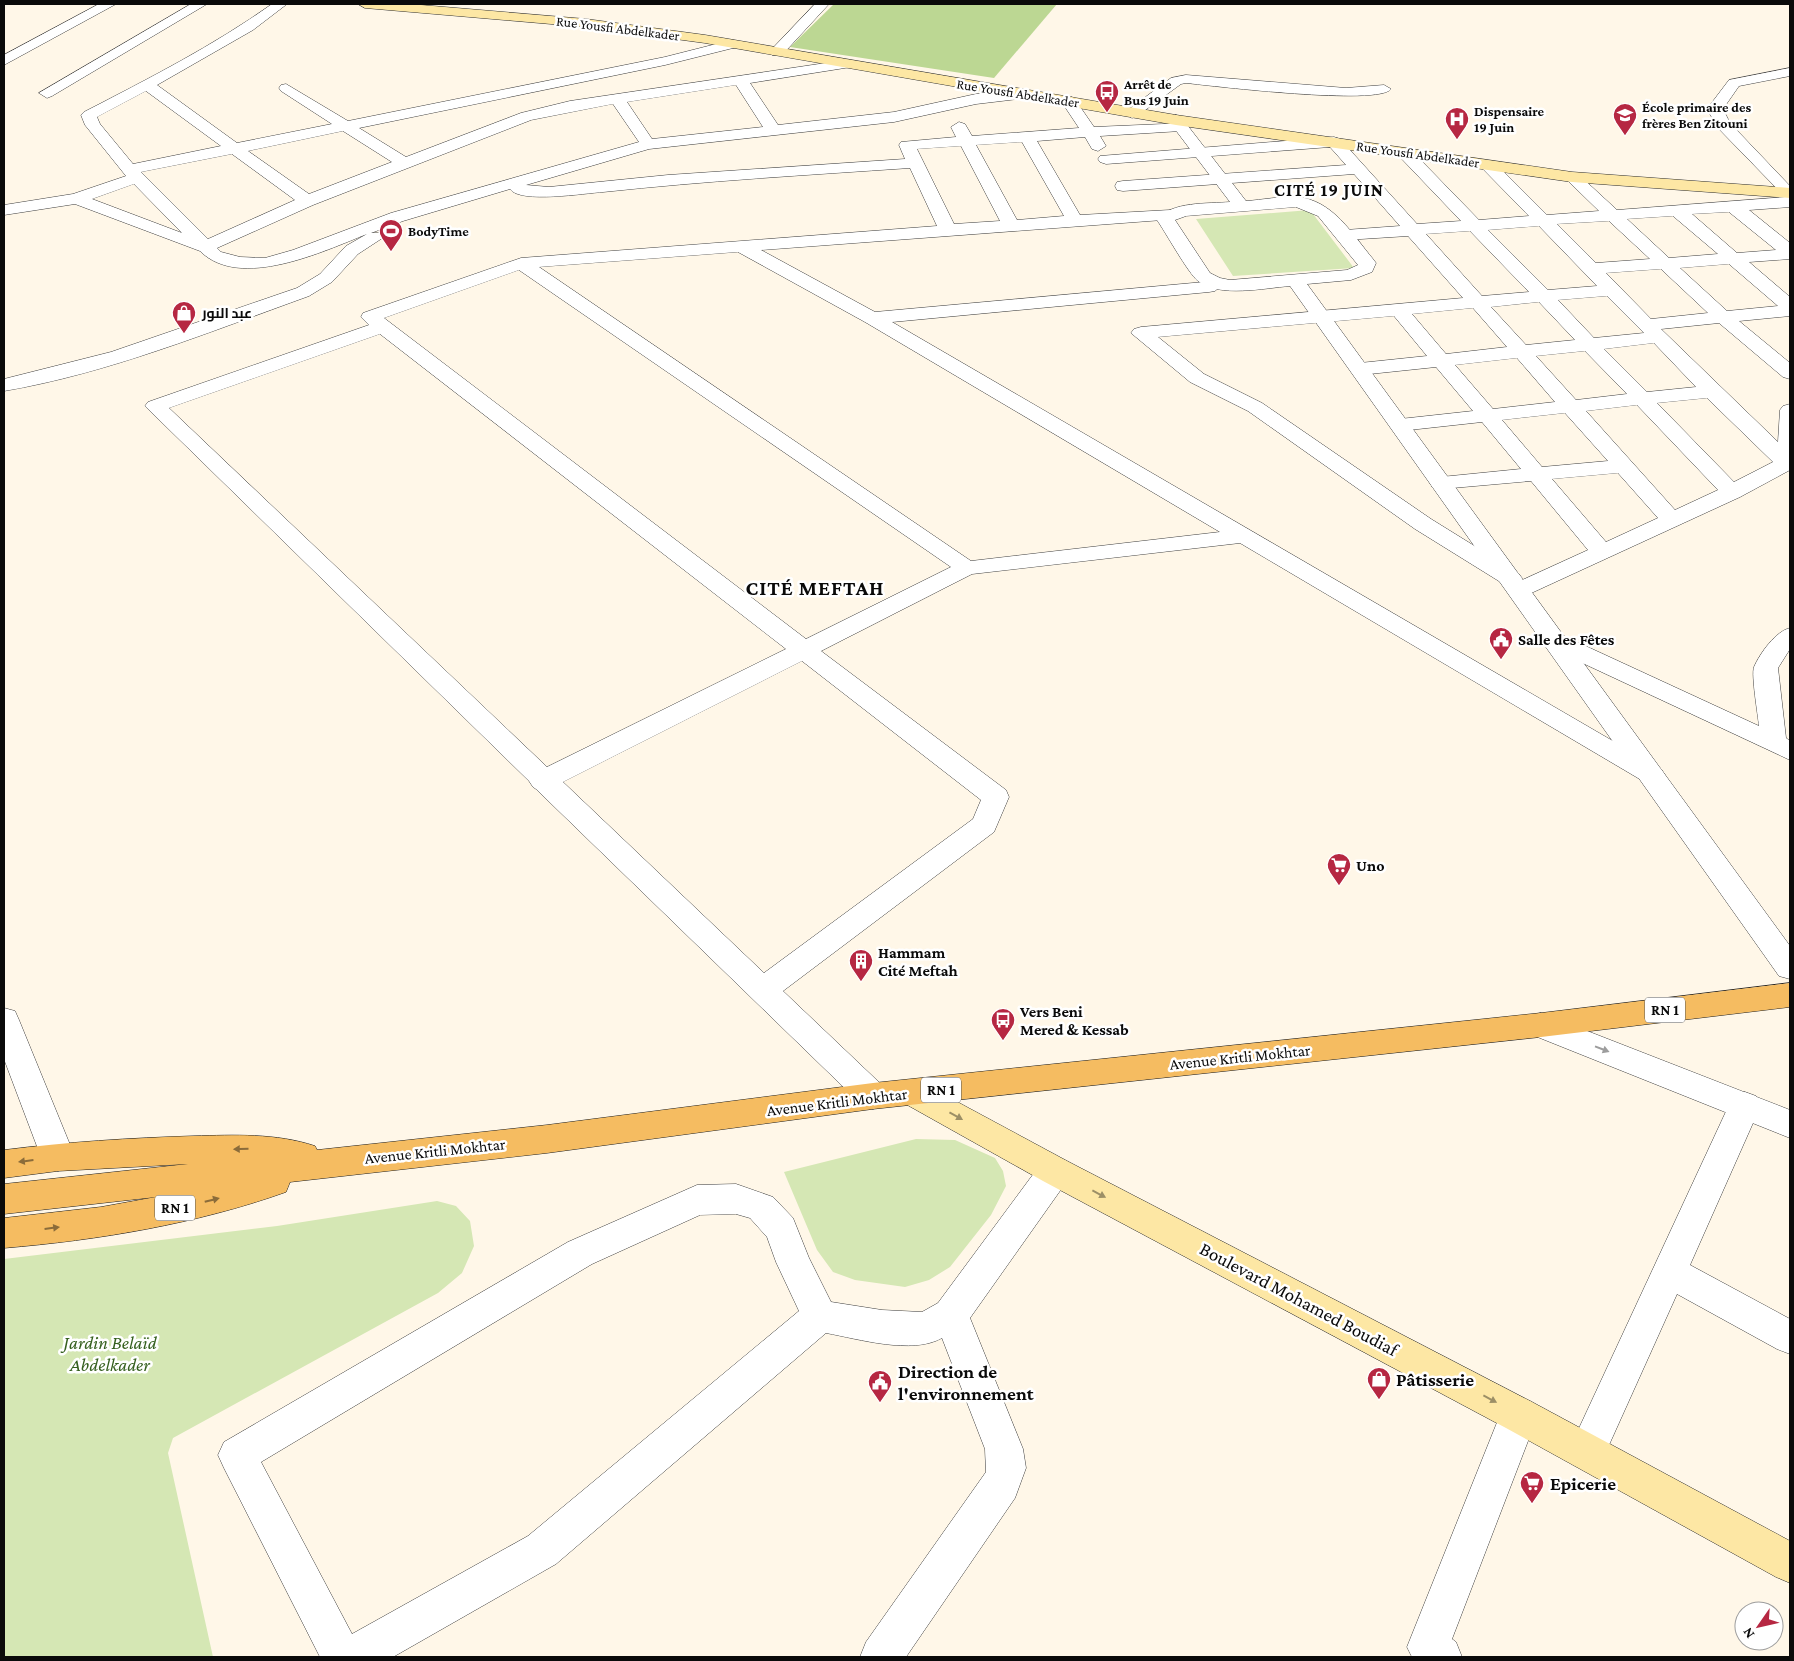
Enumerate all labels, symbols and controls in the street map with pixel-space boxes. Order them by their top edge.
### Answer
street label: Rue Yousfi Abdelkader [555,12,681,44]
street label: Rue Yousfi Abdelkader [955,75,1081,111]
place label: Arrêt de Bus 19 Juin [1123,76,1189,108]
bus stop icon: Arrêt de Bus 19 Juin [1094,79,1120,113]
place label: École primaire des frères Ben Zitouni [1642,99,1751,131]
school or university icon: École primaire des frères Ben Zitouni [1612,102,1638,136]
place label: Dispensaire 19 Juin [1474,103,1545,135]
hospital icon: Dispensaire 19 Juin [1444,106,1470,140]
street label: Rue Yousfi Abdelkader [1355,137,1481,171]
district label: CITÉ 19 JUIN [1274,180,1384,200]
sports icon: BodyTime [378,218,404,252]
place label: BodyTime [408,223,469,239]
shop icon: عبد النور [171,300,197,334]
place label: عبد النور [201,305,252,322]
district label: CITÉ MEFTAH [745,576,885,600]
public building icon: Salle des Fêtes [1488,626,1514,660]
place label: Salle des Fêtes [1518,631,1615,648]
supermarket icon: Uno [1326,852,1352,886]
place label: Uno [1356,857,1384,874]
place label: Hammam Cité Meftah [878,944,958,979]
building icon: Hammam Cité Meftah [848,948,874,982]
road number: RN 1 [1645,998,1685,1022]
place label: Vers Beni Mered & Kessab [1019,1003,1129,1038]
bus stop icon: Vers Beni Mered & Kessab [990,1007,1016,1041]
street label: Avenue Kritli Mokhtar [1169,1041,1312,1073]
one-way arrow [1595,1046,1610,1053]
road number: RN 1 [921,1078,961,1102]
street label: Avenue Kritli Mokhtar [766,1085,909,1119]
one-way arrow [949,1112,962,1121]
street label: Avenue Kritli Mokhtar [364,1135,507,1167]
one-way arrow [233,1145,249,1153]
one-way arrow [18,1157,34,1165]
one-way arrow [1091,1190,1106,1198]
road number: RN 1 [155,1196,195,1220]
one-way arrow [205,1196,220,1204]
one-way arrow [44,1224,60,1232]
street label: Boulevard Mohamed Boudiaf [1196,1238,1403,1361]
park label: Jardin Belaïd Abdelkader [60,1332,158,1375]
place label: Direction de l'environnement [898,1361,1034,1404]
shop icon: Pâtisserie [1366,1366,1392,1400]
public building icon: Direction de l'environnement [867,1369,893,1403]
place label: Pâtisserie [1396,1369,1474,1390]
one-way arrow [1484,1395,1497,1404]
supermarket icon: Epicerie [1519,1470,1545,1504]
place label: Epicerie [1550,1473,1616,1494]
north arrow [1734,1601,1784,1651]
text: N [1739,1624,1758,1642]

